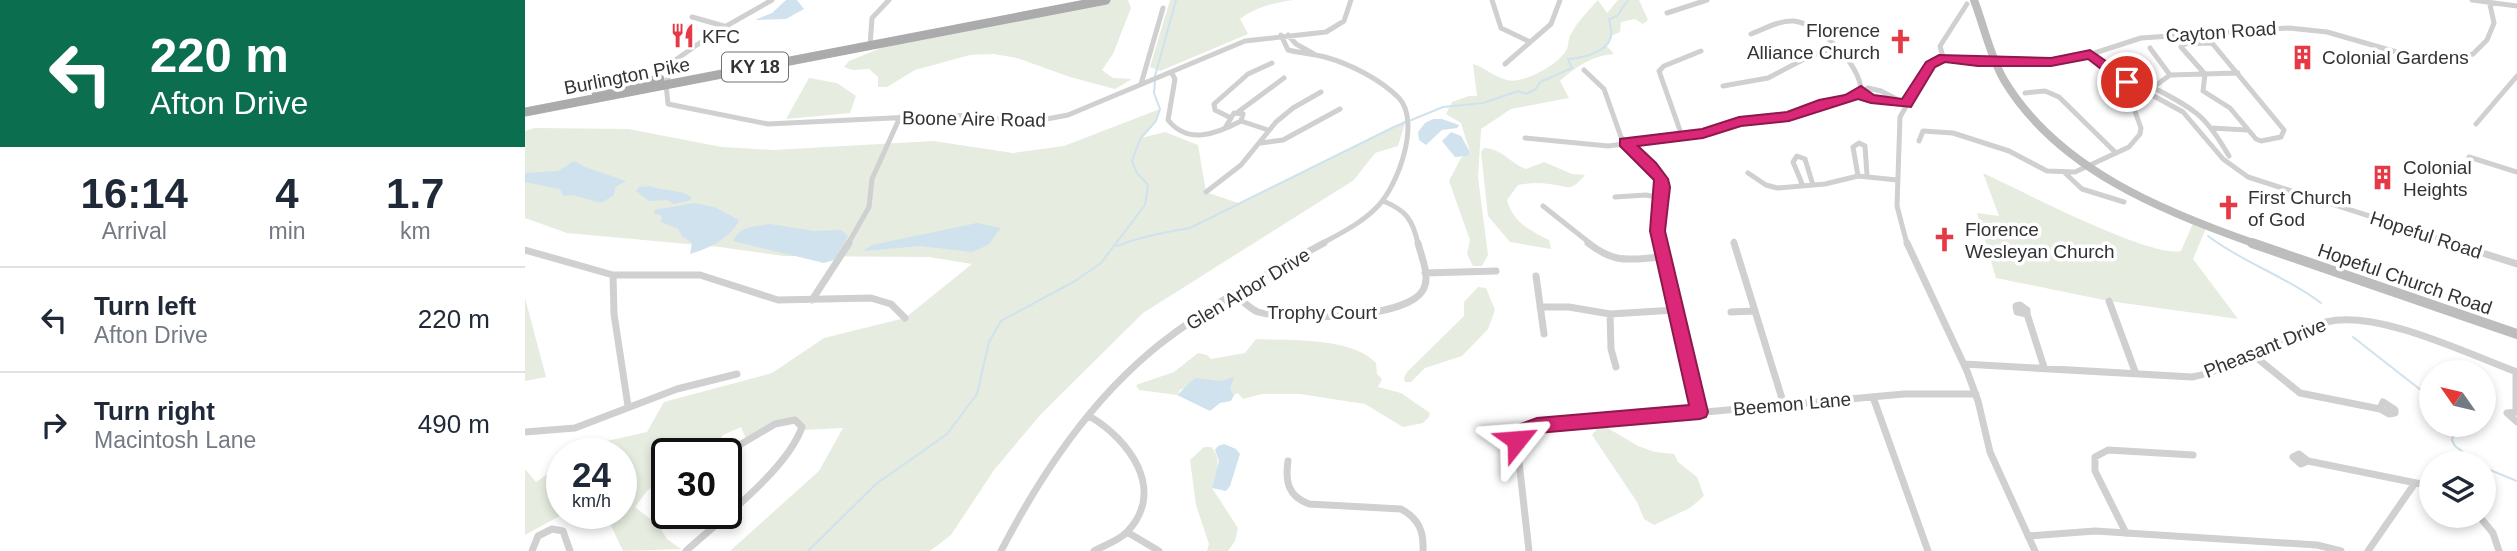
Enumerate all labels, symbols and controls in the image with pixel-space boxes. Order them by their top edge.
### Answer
street label: Cayton Road [2165,18,2277,46]
place label: Florence Alliance Church [1747,20,1880,63]
restaurant icon: KFC [668,22,696,50]
place label: KFC [702,26,740,47]
church icon: Florence Alliance Church [1886,27,1914,55]
icon: left [35,28,126,119]
text: 220 m [150,28,289,82]
building icon: Colonial Gardens [2288,43,2316,71]
place label: Colonial Gardens [2322,47,2469,68]
road number: KY 18 [722,52,788,82]
pin [2097,52,2157,112]
street label: Burlington Pike [562,54,692,98]
icon: arrive [2108,63,2146,101]
text: Afton Drive [150,85,308,121]
street label: Boone Aire Road [902,107,1046,131]
place label: Colonial Heights [2403,157,2472,200]
building icon: Colonial Heights [2369,164,2397,192]
text: 16:14 [81,170,188,217]
text: 4 [275,170,299,217]
text: 1.7 [386,170,444,217]
place label: First Church of God [2248,187,2351,230]
church icon: First Church of God [2214,194,2242,222]
street label: Hopeful Road [2367,207,2485,263]
text: Arrival [102,218,167,244]
text: min [268,218,306,244]
text: km [400,218,431,244]
place label: Florence Wesleyan Church [1965,219,2115,262]
church icon: Florence Wesleyan Church [1931,226,1959,254]
street label: Hopeful Church Road [2315,239,2495,319]
street label: Glen Arbor Drive [1182,244,1314,334]
text: Turn left [94,291,196,321]
icon: left [35,301,73,339]
street label: Trophy Court [1267,302,1378,323]
text: 220 m [418,304,490,334]
street label: Pheasant Drive [2201,314,2329,382]
text: Afton Drive [94,322,208,348]
north arrow [2419,360,2495,438]
map controls [2419,360,2496,528]
street label: Beemon Lane [1732,388,1852,420]
text: Turn right [94,396,215,426]
position arrow [1480,403,1554,477]
icon: right [35,406,73,444]
text: 490 m [418,409,490,439]
text: Macintosh Lane [94,427,256,453]
speed limit sign: 30 [651,438,742,529]
button: layers [2419,451,2496,528]
text: 24 [572,455,611,494]
text: km/h [572,491,611,511]

